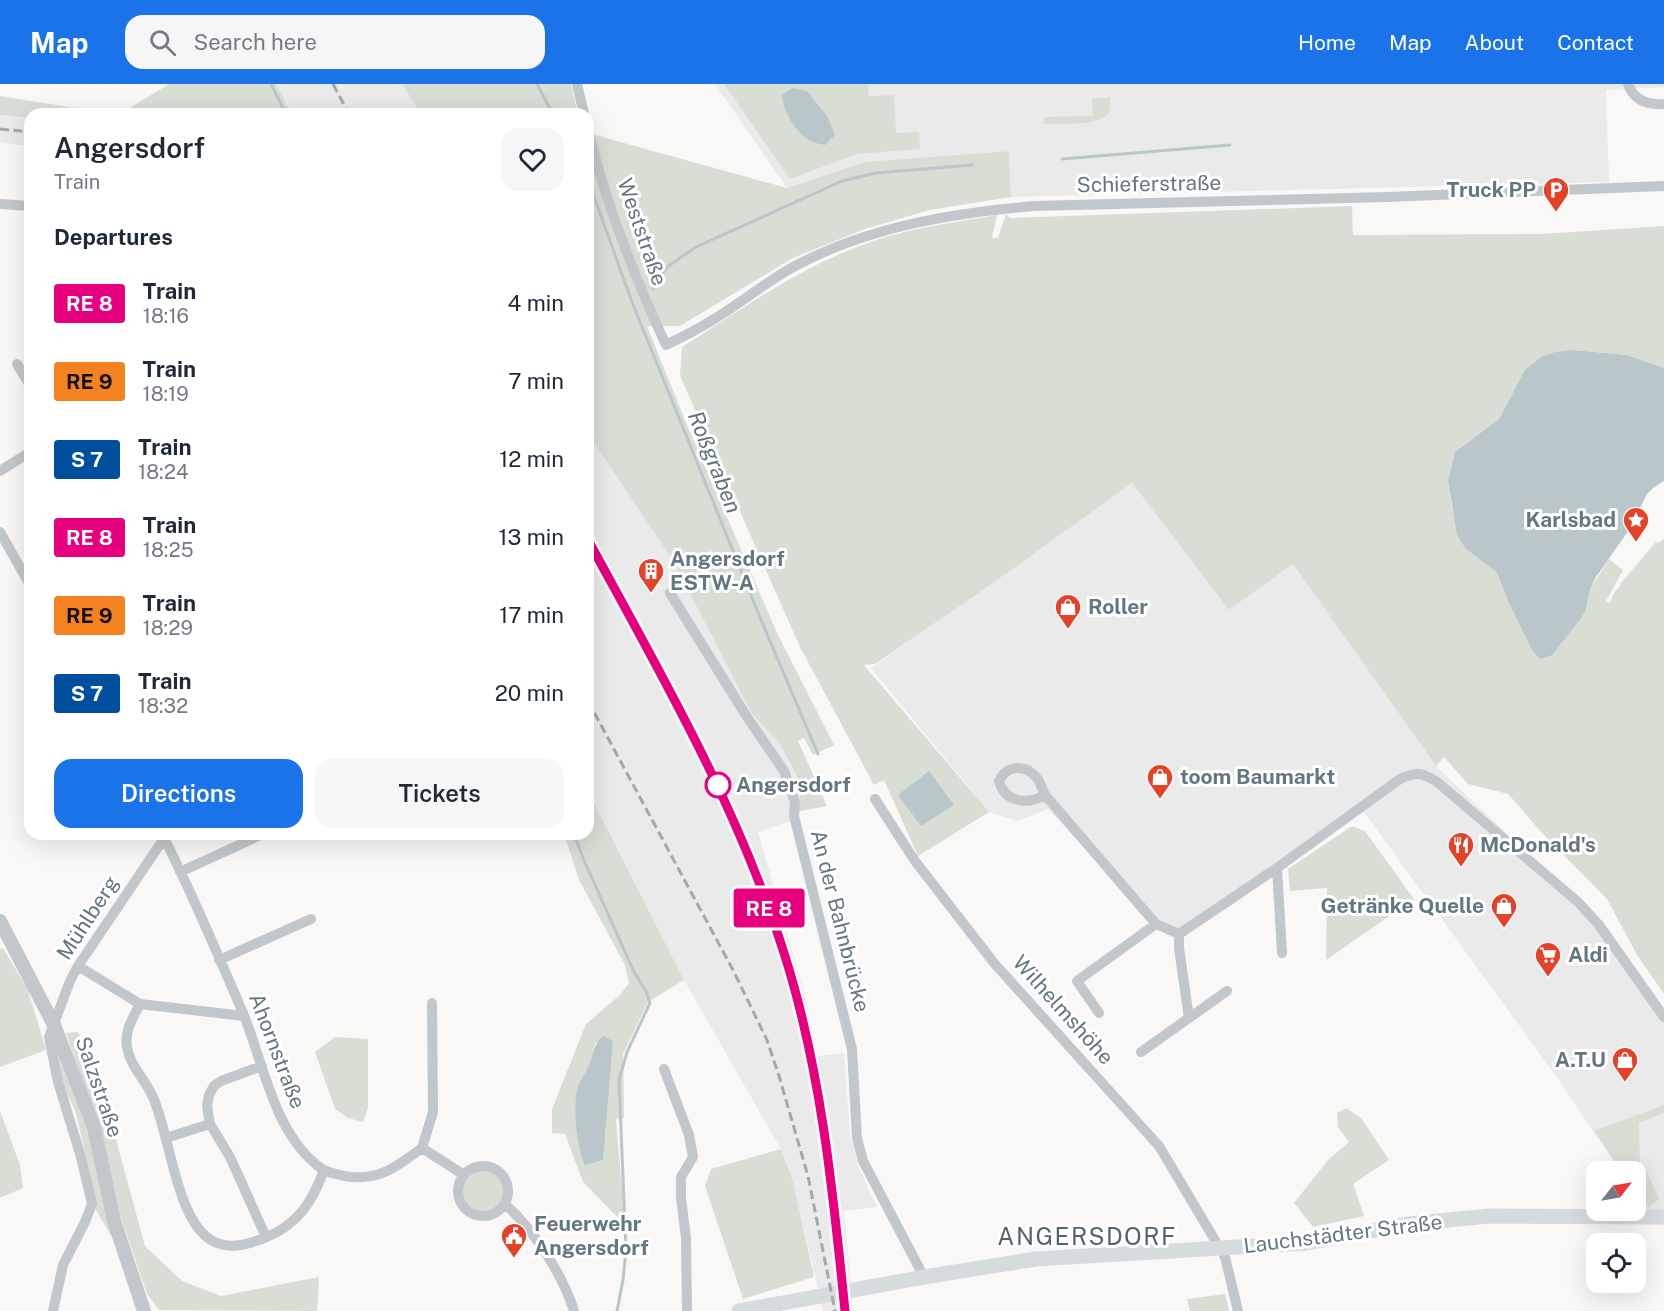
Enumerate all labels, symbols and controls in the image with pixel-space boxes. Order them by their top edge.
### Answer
search box [125,15,545,69]
text: Map [30,26,89,59]
icon: search [146,26,179,59]
text: Search here [194,29,317,55]
text: Home [1298,30,1356,55]
text: Map [1389,30,1432,55]
text: About [1465,30,1524,55]
text: Contact [1557,30,1634,55]
button: heart [501,128,564,191]
text: Angersdorf [54,131,205,164]
text: Train [54,170,100,194]
street label: Schieferstraße [1076,170,1222,197]
street label: Weststraße [612,175,672,289]
parking icon: Truck PP [1541,175,1571,213]
place label: Truck PP [1447,177,1536,202]
text: Departures [54,224,173,250]
text: Train [143,278,196,304]
text: 4 min [508,290,564,316]
text: RE 8 [66,291,113,316]
text: 18:16 [143,304,189,328]
text: Train [143,356,196,382]
text: 7 min [508,368,564,394]
text: RE 9 [66,369,113,394]
text: 18:19 [143,382,189,406]
water label: Roßgraben [683,407,747,517]
text: Train [138,434,191,460]
text: 12 min [499,446,564,472]
text: S 7 [71,447,103,472]
text: 18:24 [138,460,189,484]
place icon: Karlsbad [1621,505,1651,543]
place label: Karlsbad [1525,507,1616,532]
text: Train [143,512,196,538]
text: 13 min [499,524,564,550]
text: RE 8 [66,525,113,550]
text: 18:25 [143,538,194,562]
place label: Angersdorf ESTW-A [670,546,785,595]
building icon: Angersdorf ESTW-A [636,556,666,594]
text: Train [143,590,196,616]
shop icon: Roller [1053,592,1083,630]
place label: Roller [1088,594,1148,619]
text: 17 min [499,602,564,628]
text: RE 9 [66,603,113,628]
text: 18:29 [143,616,193,640]
text: Train [138,668,191,694]
text: 20 min [495,680,564,706]
text: S 7 [71,681,103,706]
text: 18:32 [138,694,188,718]
button: Directions [54,759,303,828]
button: Tickets [315,759,564,828]
shop icon: toom Baumarkt [1145,762,1175,800]
place label: toom Baumarkt [1180,764,1335,789]
marker: Angersdorf [705,772,731,798]
place label: Angersdorf [736,772,851,797]
street label: An der Bahnbrücke [806,827,875,1015]
restaurant icon: McDonald's [1446,830,1476,868]
place label: McDonald's [1480,832,1596,857]
street label: Mühlberg [51,871,124,964]
line badge: RE 8 [727,888,811,928]
shop icon: Getränke Quelle [1489,891,1519,929]
place label: Getränke Quelle [1321,893,1484,918]
text: RE 8 [746,896,792,921]
supermarket icon: Aldi [1533,940,1563,978]
place label: Aldi [1568,942,1608,967]
street label: Wilhelmshöhe [1008,950,1119,1070]
street label: Ahornstraße [244,990,311,1112]
street label: Salzstraße [71,1033,128,1140]
shop icon: A.T.U [1610,1045,1640,1083]
place label: A.T.U [1555,1047,1606,1072]
north arrow [1586,1161,1646,1221]
map controls [1586,1161,1646,1293]
street label: Lauchstädter Straße [1242,1209,1444,1258]
place label: Feuerwehr Angersdorf [534,1211,649,1260]
public building icon: Feuerwehr Angersdorf [499,1221,529,1259]
district label: ANGERSDORF [997,1222,1177,1250]
button: locate [1586,1233,1646,1293]

